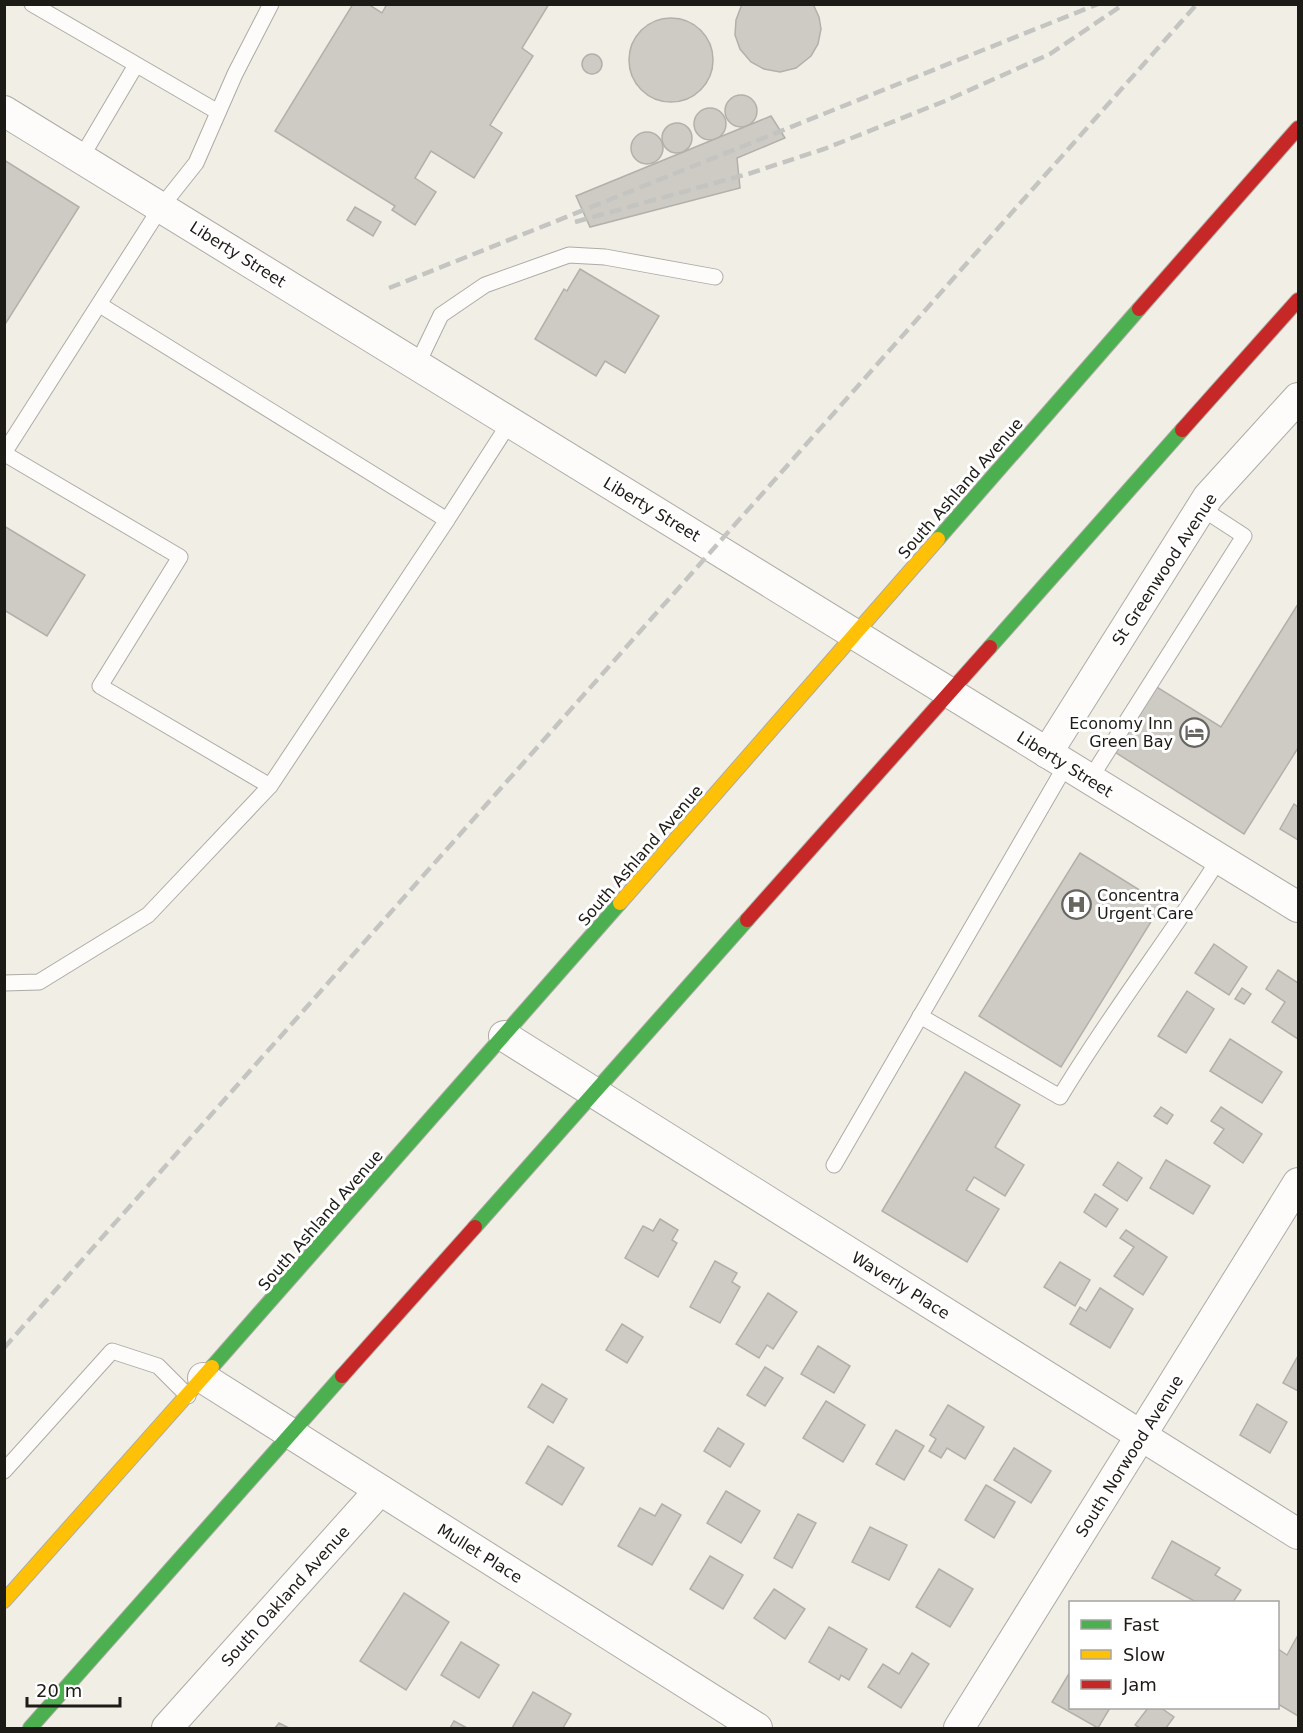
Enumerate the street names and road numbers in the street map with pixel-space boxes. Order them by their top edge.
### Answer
street label: Liberty Street [186,217,289,291]
street label: South Ashland Avenue [894,414,1027,563]
street label: Liberty Street [600,473,704,546]
street label: St Greenwood Avenue [1108,490,1221,649]
street label: Liberty Street [1013,727,1116,801]
street label: South Ashland Avenue [574,781,707,930]
street label: South Ashland Avenue [254,1146,387,1295]
street label: Waverly Place [848,1248,953,1323]
street label: South Norwood Avenue [1072,1372,1187,1541]
street label: Mullet Place [434,1520,526,1587]
street label: South Oakland Avenue [217,1522,353,1670]

